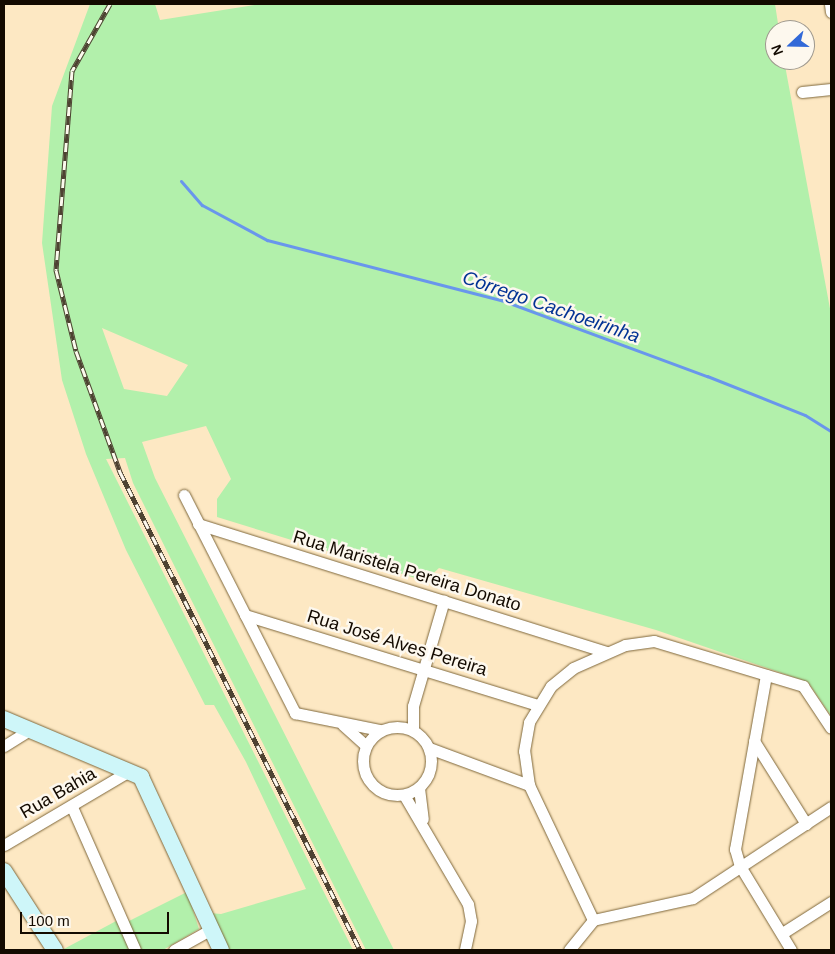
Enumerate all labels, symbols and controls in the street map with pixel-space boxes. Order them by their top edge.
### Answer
north arrow [765,20,815,70]
text: N [768,42,786,58]
water label: Córrego Cachoeirinha [459,266,643,348]
street label: Rua Maristela Pereira Donato [290,526,524,616]
street label: Rua José Alves Pereira [304,605,490,681]
street label: Rua Bahia [16,763,100,823]
scale bar [22,902,171,934]
text: 100 m [28,912,70,929]

